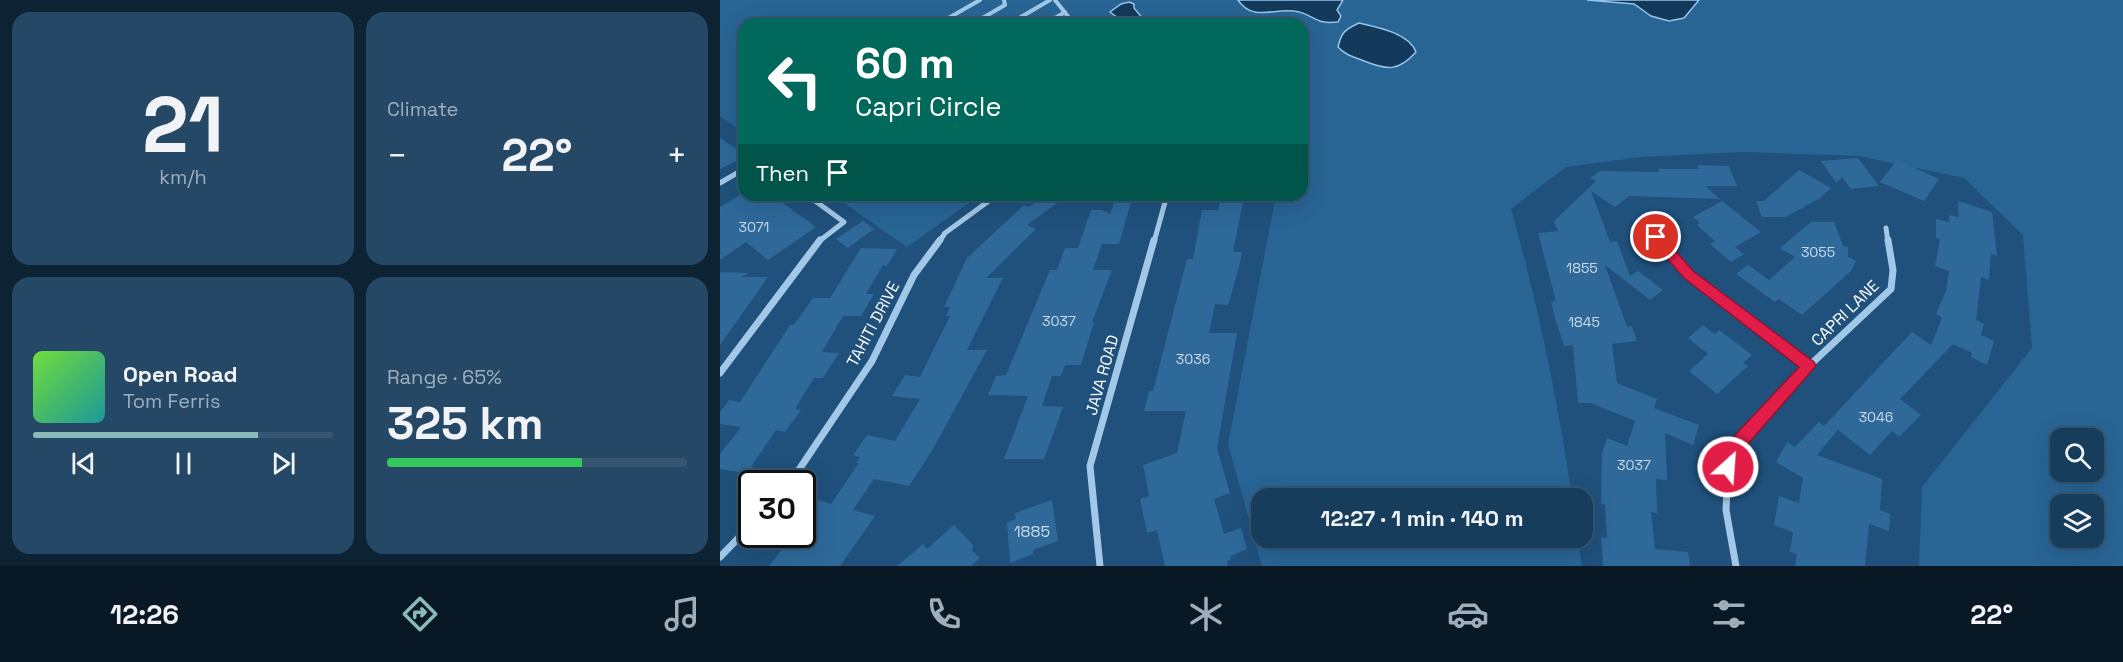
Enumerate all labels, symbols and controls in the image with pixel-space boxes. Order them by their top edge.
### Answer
text: 60 m [855,37,955,90]
icon: left [756,42,834,120]
text: 21 [142,75,224,175]
text: Capri Circle [855,89,1001,124]
text: Climate [387,96,458,122]
text: 22° [501,127,573,184]
text: − [387,135,407,177]
text: + [667,135,687,177]
icon: arrive [821,156,854,189]
text: Then [756,159,809,187]
text: km/h [159,164,207,190]
pin [1630,211,1681,262]
house number: 3071 [739,218,769,236]
icon: arrive [1639,220,1672,253]
house number: 3055 [1801,243,1835,261]
house number: 1855 [1566,259,1598,277]
street label: CAPRI LANE [1807,275,1883,351]
street label: TAHITI DRIVE [842,278,904,370]
house number: 3037 [1042,312,1076,330]
house number: 1845 [1568,313,1600,331]
street label: JAVA ROAD [1081,332,1123,418]
house number: 3036 [1176,350,1210,368]
text: Open Road [123,360,238,388]
text: Range · 65% [387,364,502,390]
text: Tom Ferris [123,388,221,414]
text: 325 km [387,395,543,452]
house number: 3046 [1859,408,1893,426]
map controls [2050,428,2104,548]
button: search [2050,428,2104,482]
position arrow [1696,435,1760,499]
icon: previous [67,447,100,480]
icon: pause [167,447,200,480]
icon: next [267,447,300,480]
house number: 3037 [1617,456,1651,474]
speed limit sign: 30 [738,470,816,548]
button: layers [2050,494,2104,548]
text: 12:27 · 1 min · 140 m [1321,504,1523,532]
house number: 1885 [1014,521,1050,542]
icon: directions [399,593,441,635]
icon: music [661,593,703,635]
icon: phone [923,593,965,635]
icon: climate [1185,593,1227,635]
icon: car [1447,593,1489,635]
icon: filters [1708,593,1750,635]
text: 12:26 [110,597,179,632]
text: 22° [1970,597,2013,632]

